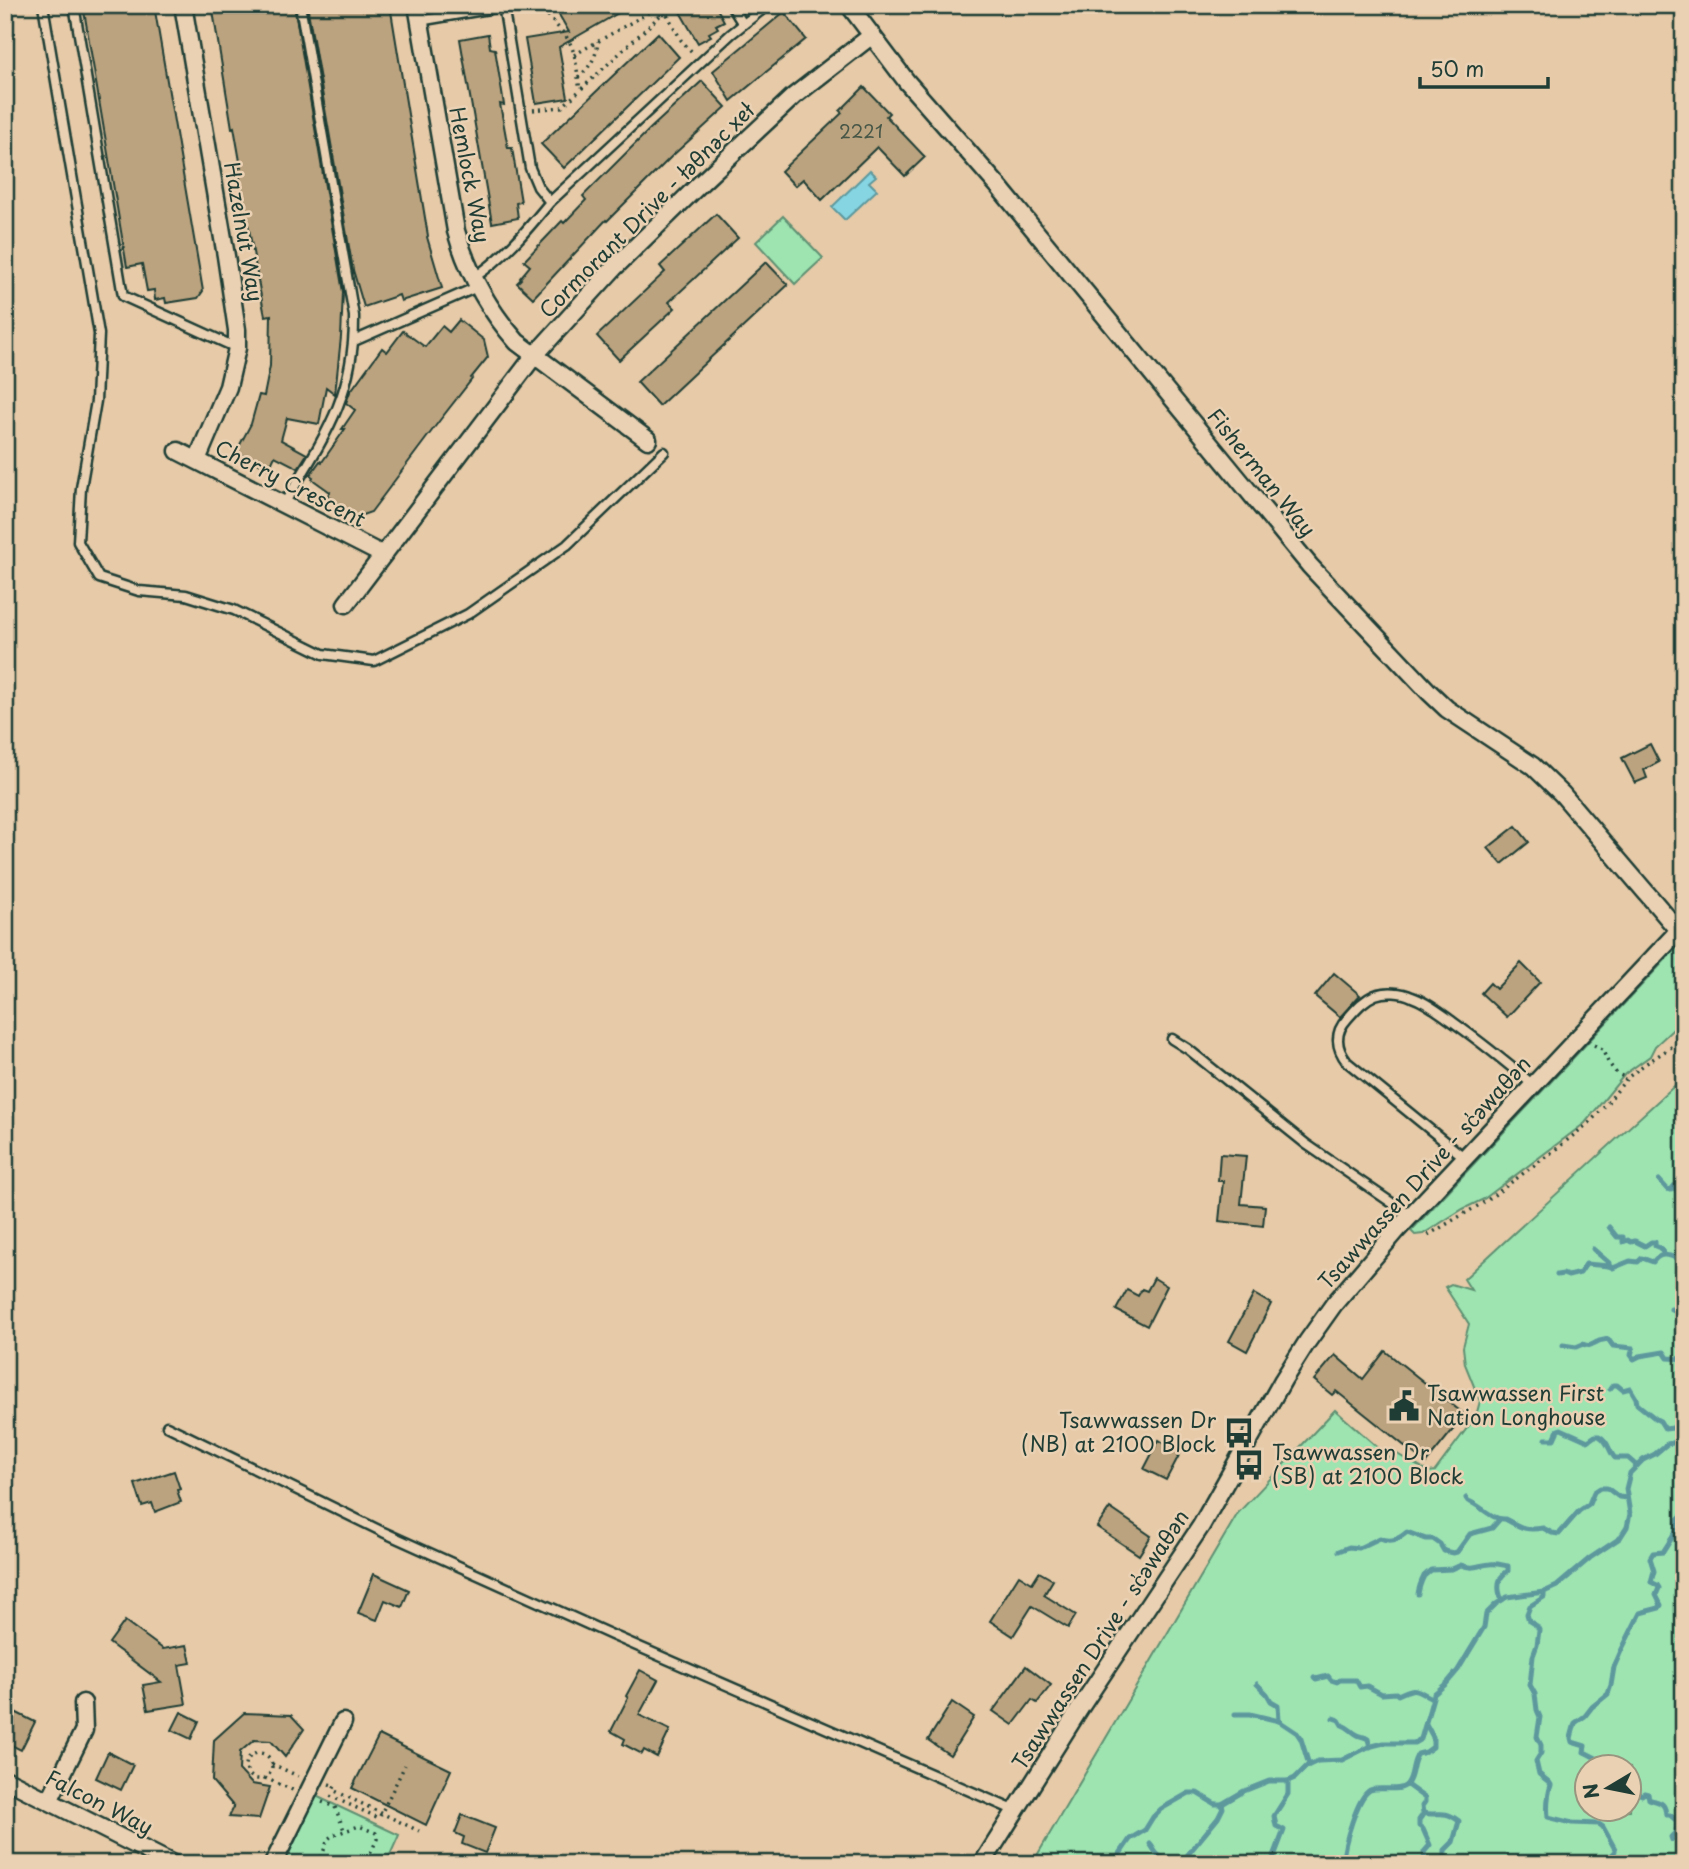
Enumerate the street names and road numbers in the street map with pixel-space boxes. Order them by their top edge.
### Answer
street label: Cormorant Drive - łəθnəc xeł [531,94,762,324]
street label: Hemlock Way [442,104,500,245]
street label: Hazelnut Way [217,159,273,304]
street label: Fisherman Way [1201,401,1325,543]
street label: Cherry Crescent [210,430,372,534]
street label: Tsawwassen Drive - sc̓əwaθən [1310,1048,1537,1296]
street label: Tsawwassen Drive - sc̓əwaθən [1003,1503,1196,1775]
street label: Falcon Way [40,1760,159,1842]

